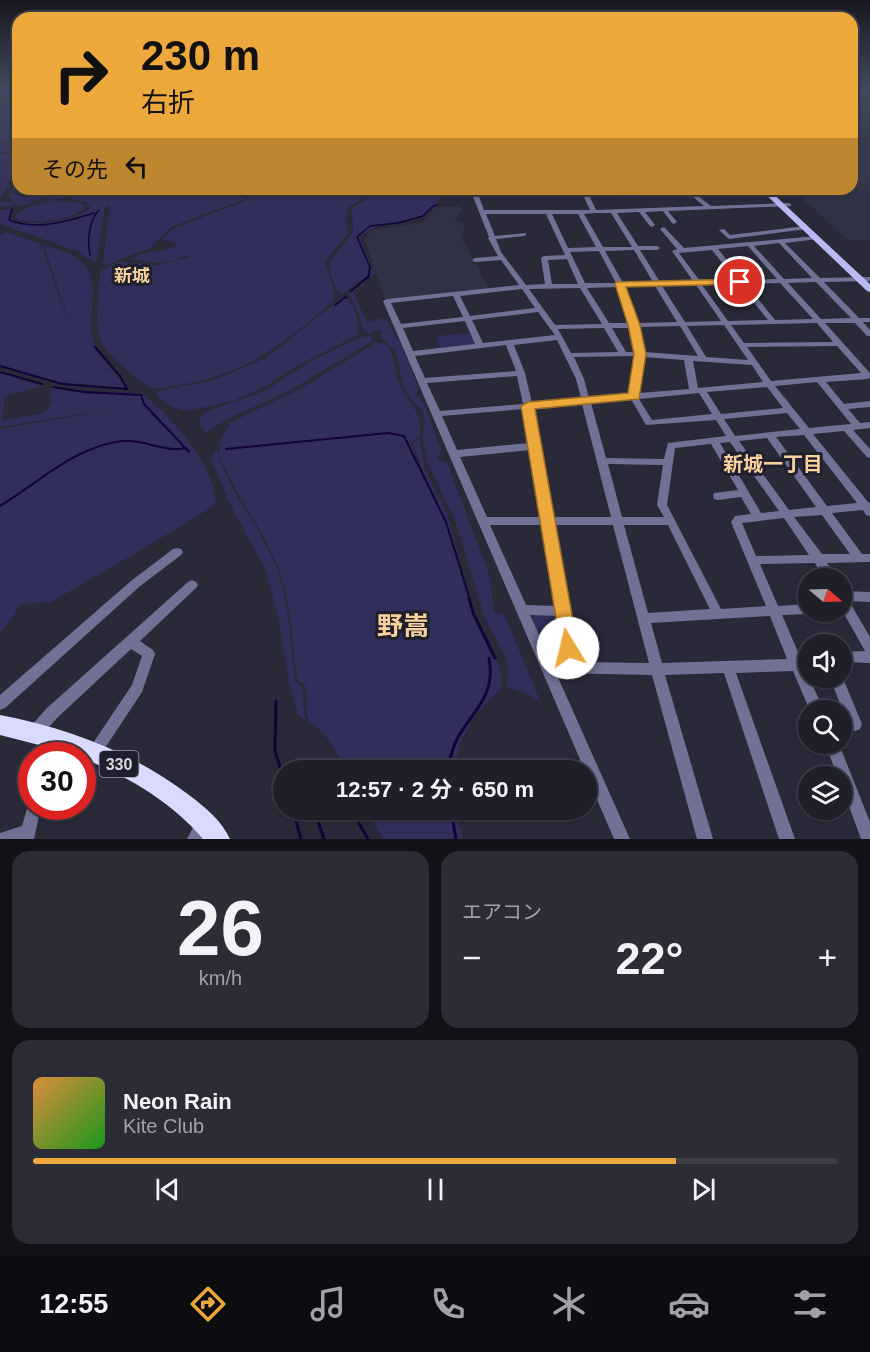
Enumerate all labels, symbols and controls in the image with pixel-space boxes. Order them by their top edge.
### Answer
text: 230 m [141,32,260,79]
icon: right [42,36,120,114]
text: 右折 [141,88,195,118]
icon: left [120,150,153,183]
text: その先 [42,157,108,182]
pin [714,256,765,307]
icon: arrive [723,265,756,298]
district label: 新城 [114,266,150,286]
district label: 新城一丁目 [723,453,823,475]
north arrow [798,568,852,622]
map controls [798,568,852,820]
district label: 野嵩 [377,611,429,641]
position arrow [536,616,600,680]
button: sound [798,634,852,688]
button: search [798,700,852,754]
speed limit sign: 30 [18,742,96,820]
road number: 330 [100,751,138,777]
button: layers [798,766,852,820]
text: 12:57 · 2 分 · 650 m [336,777,534,802]
text: 26 [177,884,264,972]
text: エアコン [462,901,542,923]
text: 22° [615,933,684,984]
text: − [462,939,481,976]
text: + [818,939,837,976]
text: km/h [199,967,242,989]
text: Neon Rain [123,1089,232,1114]
text: Kite Club [123,1115,204,1137]
icon: previous [151,1173,184,1206]
icon: pause [419,1173,452,1206]
icon: next [687,1173,720,1206]
icon: directions [187,1283,229,1325]
icon: music [307,1283,349,1325]
icon: phone [427,1283,469,1325]
icon: climate [548,1283,590,1325]
icon: car [668,1283,710,1325]
icon: filters [789,1283,831,1325]
text: 12:55 [39,1289,108,1319]

